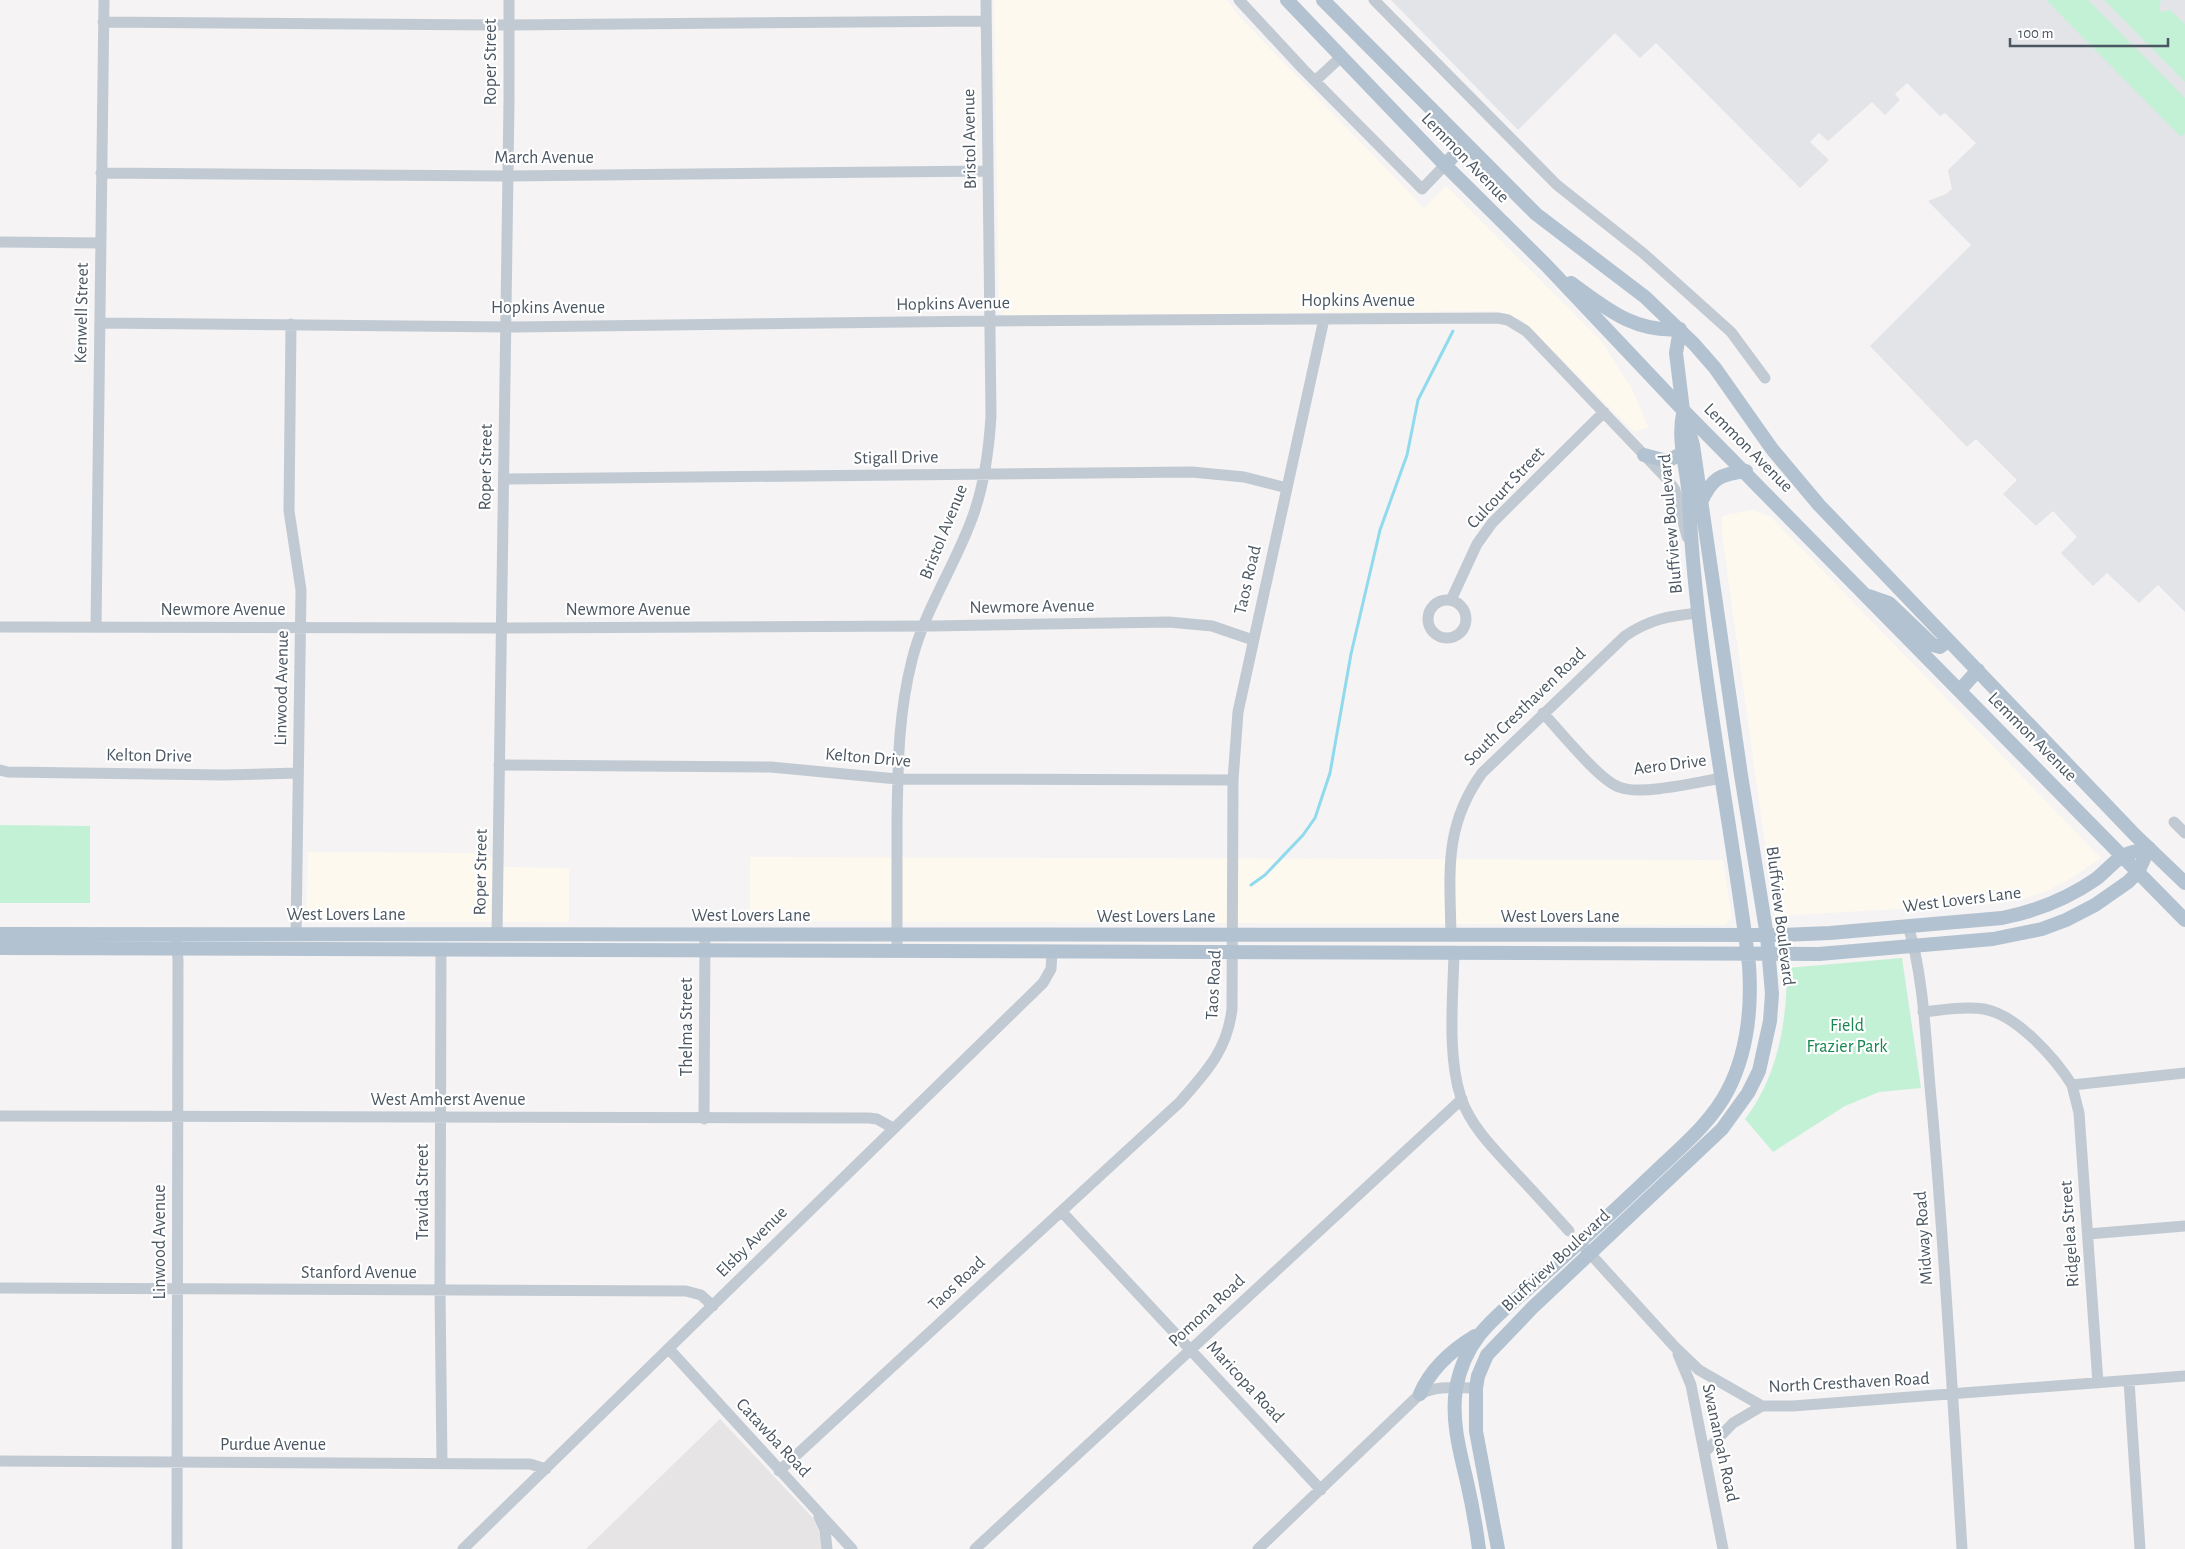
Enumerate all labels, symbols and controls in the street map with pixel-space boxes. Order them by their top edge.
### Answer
scale bar [2010,15,2168,47]
street label: Roper Street [482,18,500,105]
text: 100 m [2018,26,2053,41]
street label: Bristol Avenue [960,89,980,189]
street label: Lemmon Avenue [1418,109,1512,207]
street label: March Avenue [494,149,594,167]
street label: Kenwell Street [72,262,92,364]
street label: Hopkins Avenue [1301,292,1415,310]
street label: Hopkins Avenue [896,294,1010,314]
street label: Hopkins Avenue [491,299,605,317]
street label: Lemmon Avenue [1700,400,1796,496]
street label: Roper Street [476,423,496,511]
street label: Culcourt Street [1464,443,1548,532]
street label: Stigall Drive [853,448,939,468]
street label: Bluffview Boulevard [1656,453,1686,595]
street label: Bristol Avenue [917,482,971,582]
street label: Taos Road [1231,544,1265,616]
street label: Newmore Avenue [969,597,1095,617]
street label: Newmore Avenue [161,601,285,619]
street label: Newmore Avenue [566,601,690,619]
street label: Linwood Avenue [272,630,292,746]
street label: South Cresthaven Road [1461,645,1589,769]
street label: Lemmon Avenue [1984,689,2080,785]
street label: Kelton Drive [824,745,912,771]
street label: Kelton Drive [106,746,192,766]
street label: Aero Drive [1632,752,1708,778]
street label: Roper Street [471,828,491,916]
street label: Bluffview Boulevard [1763,845,1797,987]
street label: West Lovers Lane [1902,884,2022,916]
street label: West Lovers Lane [286,906,406,924]
street label: West Lovers Lane [691,907,811,925]
street label: West Lovers Lane [1096,908,1216,926]
street label: West Lovers Lane [1500,908,1620,926]
street label: Taos Road [1203,949,1225,1021]
street label: Thelma Street [678,977,696,1076]
park label: Field Frazier Park [1806,1017,1888,1056]
street label: West Amherst Avenue [371,1091,525,1109]
street label: Travida Street [414,1144,432,1240]
street label: Ridgelea Street [2057,1180,2083,1288]
street label: Linwood Avenue [151,1184,169,1300]
street label: Midway Road [1912,1190,1936,1286]
street label: Elsby Avenue [713,1203,791,1281]
street label: Bluffview Boulevard [1498,1207,1614,1315]
street label: Taos Road [925,1253,989,1315]
street label: Stanford Avenue [301,1264,417,1282]
street label: Pomona Road [1165,1271,1249,1351]
street label: Maricopa Road [1203,1338,1287,1426]
street label: North Cresthaven Road [1768,1370,1930,1396]
street label: Swananoah Road [1699,1382,1741,1504]
street label: Catawba Road [732,1395,814,1481]
street label: Purdue Avenue [220,1436,326,1454]

